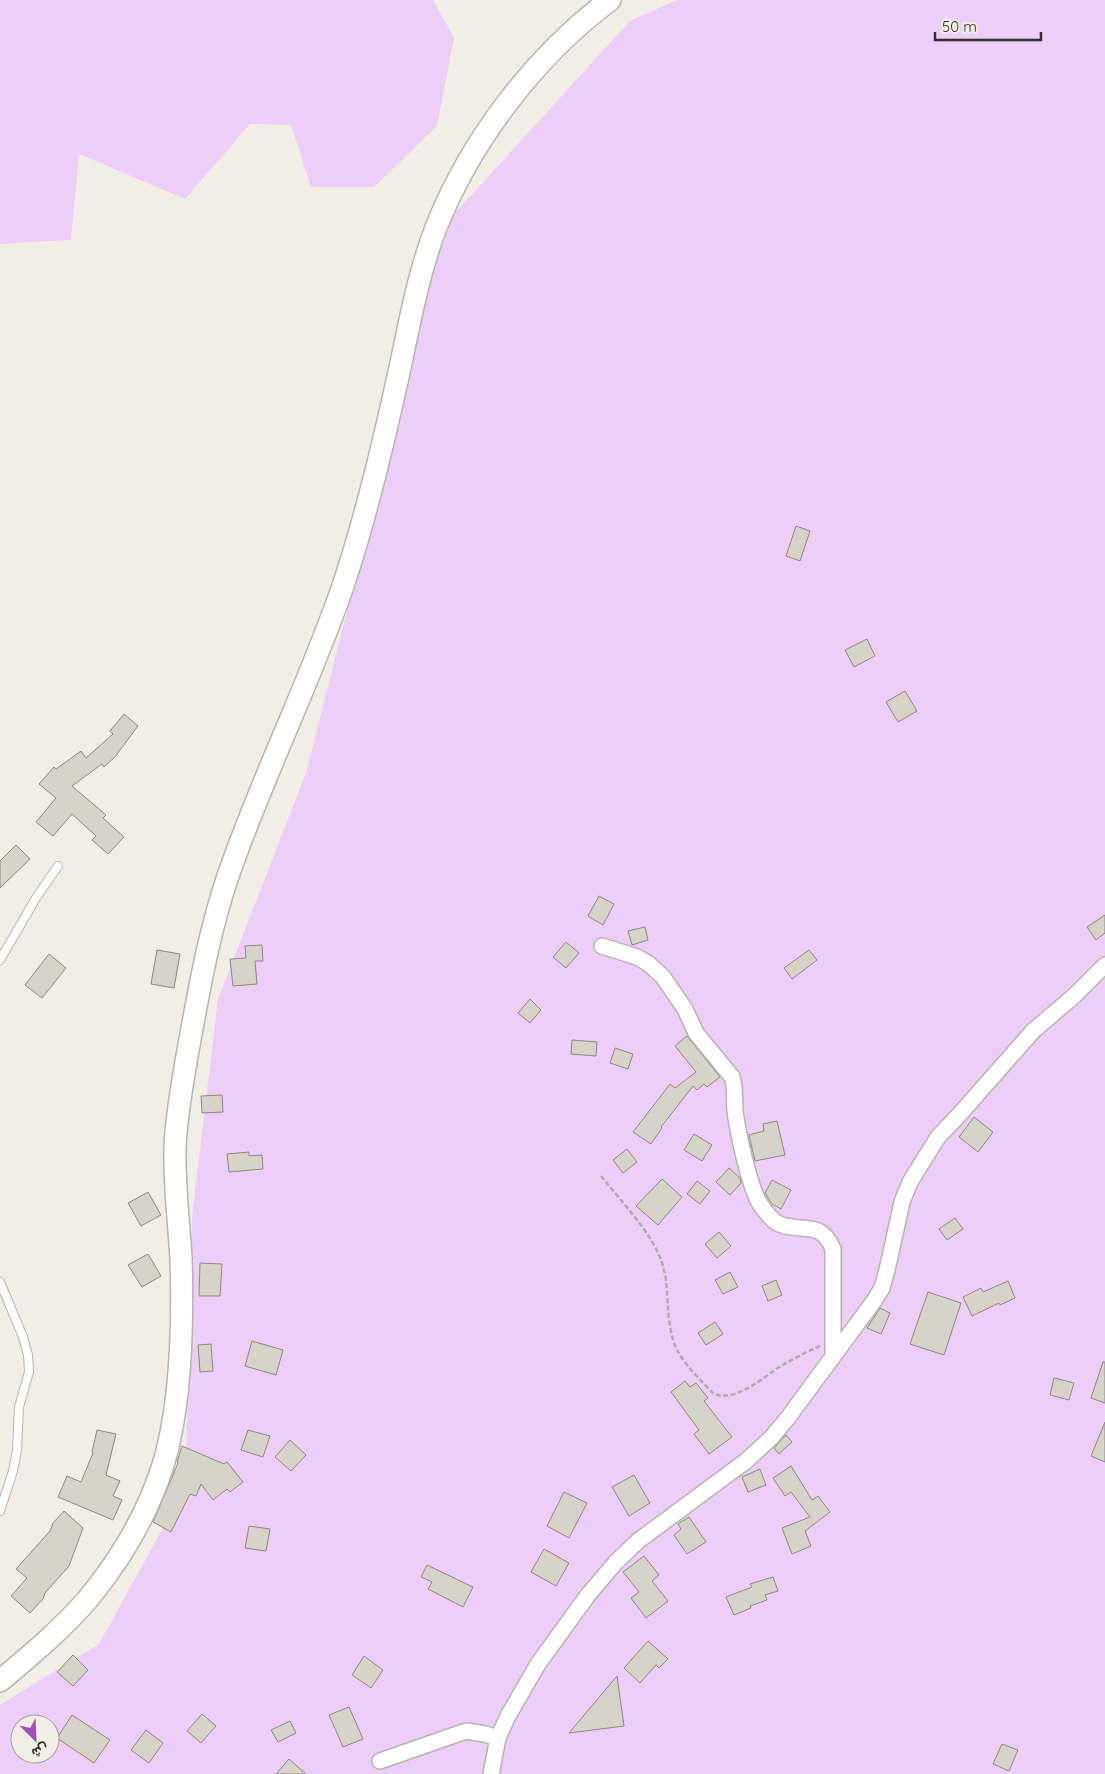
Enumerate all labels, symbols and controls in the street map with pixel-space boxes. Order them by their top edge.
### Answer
scale bar [935,10,1041,42]
text: 50 m [942,17,977,36]
north arrow [10,1714,60,1764]
text: ش [29,1739,52,1763]

